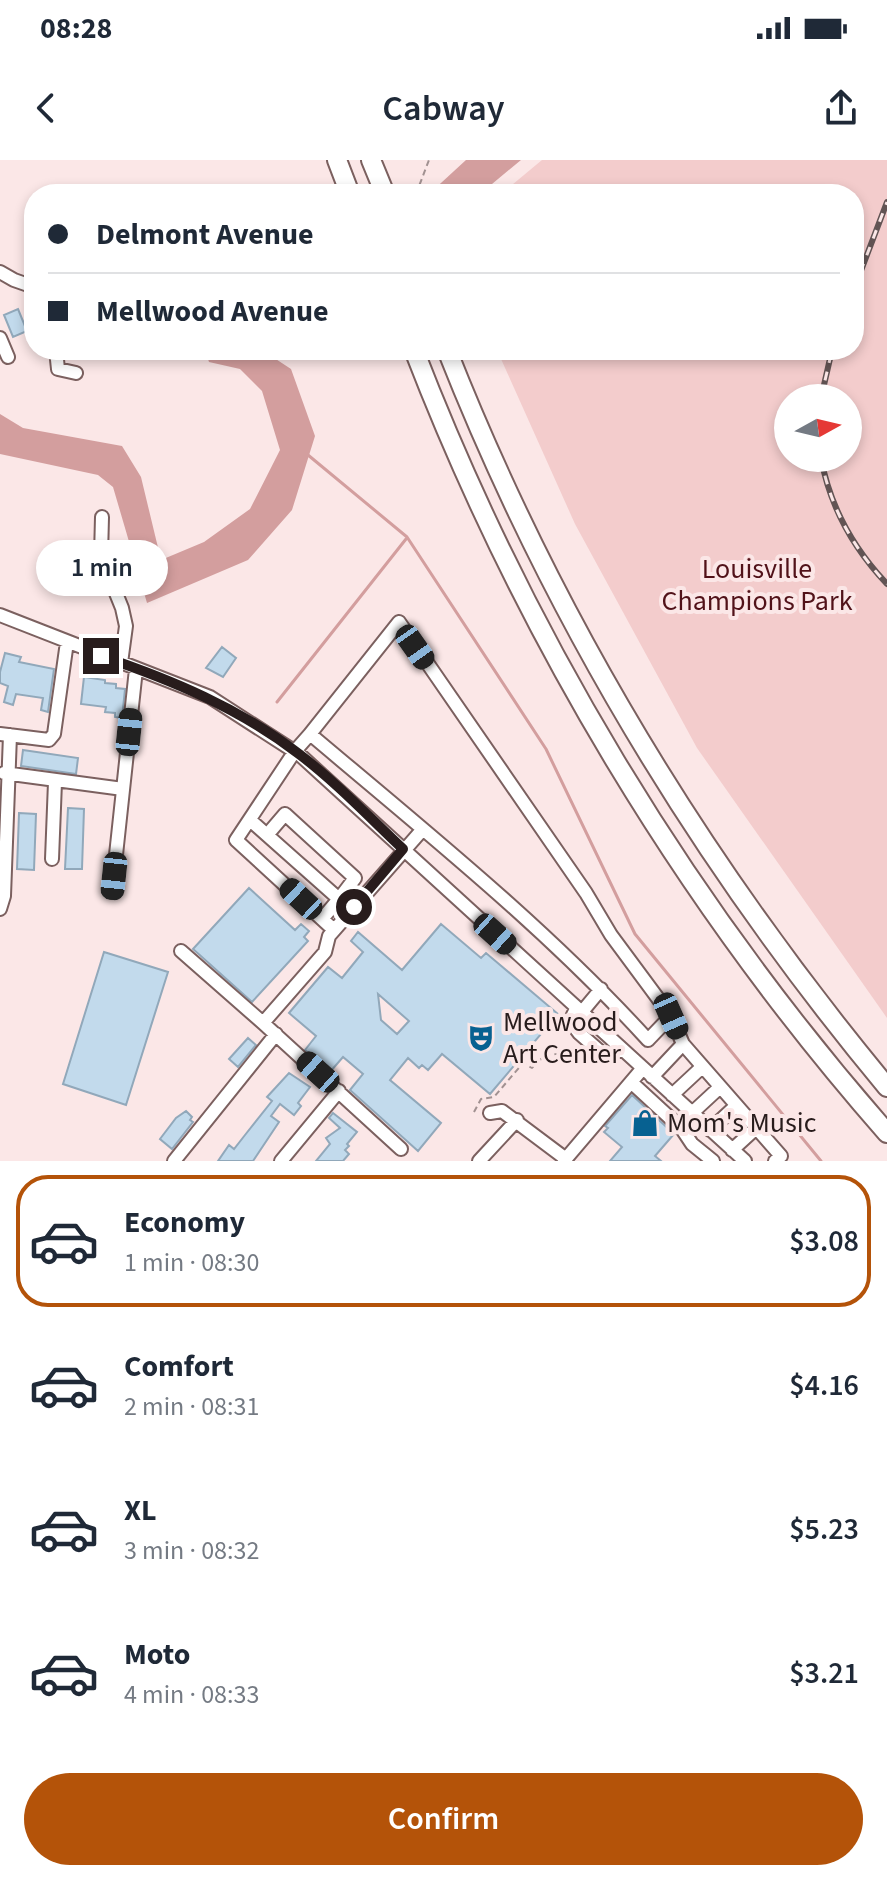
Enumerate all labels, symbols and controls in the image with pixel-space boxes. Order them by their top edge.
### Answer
text: 08:28 [40,7,112,50]
text: Cabway [382,83,505,134]
icon: back [24,86,68,130]
icon: share [819,86,863,130]
text: Delmont Avenue [96,213,314,256]
text: Mellwood Avenue [96,290,329,333]
north arrow [774,384,862,472]
map controls [774,384,862,472]
callout: 1 min [35,540,167,596]
text: 1 min [71,549,133,586]
park label: Louisville Champions Park [661,549,853,621]
car [391,620,439,674]
route end [83,638,119,674]
car [115,707,143,757]
car [100,851,128,901]
car [275,874,327,924]
route start [336,889,372,925]
car [469,909,521,959]
car [650,989,692,1043]
place label: Mellwood Art Center [503,1002,621,1074]
theatre icon: Mellwood Art Center [466,1023,496,1053]
car [292,1047,344,1097]
place label: Mom's Music [667,1103,817,1143]
shop icon: Mom's Music [630,1108,660,1138]
text: Economy [124,1201,245,1244]
icon: car [28,1205,100,1277]
text: $3.08 [789,1220,859,1263]
text: 1 min · 08:30 [124,1244,259,1281]
text: Comfort [124,1345,234,1388]
icon: car [28,1349,100,1421]
text: $4.16 [789,1364,859,1407]
text: 2 min · 08:31 [124,1388,259,1425]
text: XL [124,1489,157,1532]
icon: car [28,1493,100,1565]
text: $5.23 [789,1508,859,1551]
text: 3 min · 08:32 [124,1532,259,1569]
text: Moto [124,1633,190,1676]
icon: car [28,1637,100,1709]
text: $3.21 [789,1652,859,1695]
text: 4 min · 08:33 [124,1676,259,1713]
button: Confirm [24,1773,863,1865]

